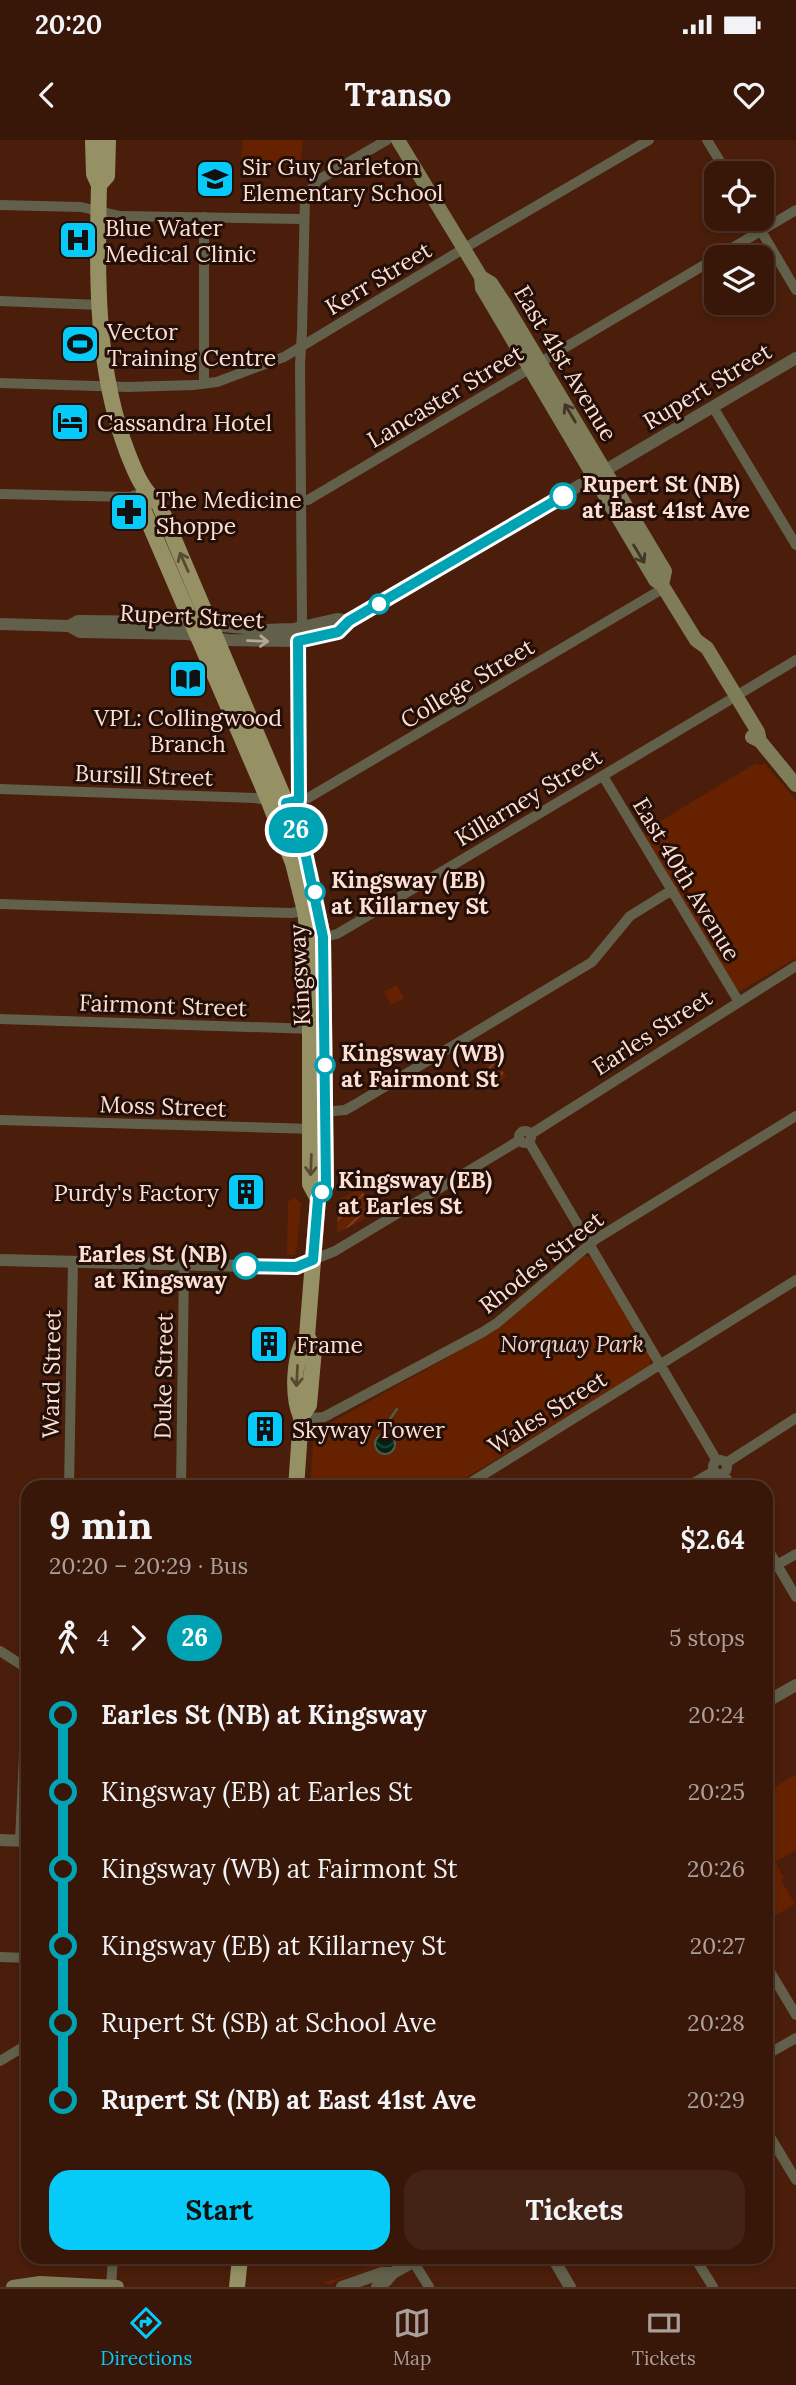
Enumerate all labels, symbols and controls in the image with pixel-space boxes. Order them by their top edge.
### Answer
text: 20:20 [35,8,102,41]
text: Transo [345,74,451,115]
icon: back [28,76,66,114]
icon: heart [730,76,768,114]
place label: Sir Guy Carleton Elementary School [242,152,443,207]
school or university icon: Sir Guy Carleton Elementary School [194,158,236,200]
map controls [704,161,774,315]
button: locate [704,161,774,231]
place label: Blue Water Medical Clinic [105,213,256,268]
hospital icon: Blue Water Medical Clinic [57,219,99,261]
street label: Kerr Street [320,235,437,321]
button: layers [704,245,774,315]
street label: East 41st Avenue [508,280,624,446]
place label: Vector Training Centre [106,317,276,372]
sports icon: Vector Training Centre [59,323,101,365]
street label: Rupert Street [638,336,777,436]
street label: Lancaster Street [362,338,528,454]
hotel icon: Cassandra Hotel [49,401,91,443]
one-way arrow [563,404,577,424]
place label: Cassandra Hotel [97,408,272,437]
place label: Rupert St (NB) at East 41st Ave [582,469,750,524]
marker: Rupert St (NB) at East 41st Ave [550,483,576,509]
place label: The Medicine Shoppe [156,485,302,540]
pharmacy icon: The Medicine Shoppe [108,491,150,533]
one-way arrow [632,544,646,564]
one-way arrow [177,552,190,573]
unlabelled marker [369,594,389,614]
street label: Rupert Street [119,598,265,634]
street label: College Street [395,632,539,734]
one-way arrow [246,635,269,648]
library icon: VPL: Collingwood Branch [167,658,209,700]
place label: VPL: Collingwood Branch [93,703,282,758]
street label: Killarney Street [449,742,607,852]
street label: Bursill Street [74,758,214,792]
street label: East 40th Avenue [627,792,747,966]
line badge: 26 [264,807,328,853]
text: 26 [283,814,309,845]
place label: Kingsway (EB) at Killarney St [331,865,489,920]
marker: Kingsway (EB) at Killarney St [305,882,325,902]
street label: Kingsway [282,923,316,1026]
street label: Earles Street [587,983,717,1081]
street label: Fairmont Street [79,988,248,1022]
place label: Kingsway (WB) at Fairmont St [341,1038,504,1093]
marker: Kingsway (WB) at Fairmont St [315,1055,335,1075]
street label: Moss Street [99,1089,227,1123]
one-way arrow [304,1154,317,1177]
place label: Kingsway (EB) at Earles St [338,1165,492,1220]
building icon: Purdy's Factory [225,1171,267,1213]
place label: Purdy's Factory [54,1178,220,1207]
marker: Kingsway (EB) at Earles St [312,1182,332,1202]
street label: Rhodes Street [473,1204,609,1320]
place label: Earles St (NB) at Kingsway [78,1239,227,1294]
marker: Earles St (NB) at Kingsway [233,1253,259,1279]
street label: Ward Street [35,1309,67,1439]
street label: Duke Street [147,1312,179,1440]
building icon: Frame [248,1323,290,1365]
park label: Norquay Park [500,1329,644,1358]
place label: Frame [296,1330,363,1359]
one-way arrow [290,1364,303,1387]
street label: Wales Street [482,1364,612,1460]
building icon: Skyway Tower [244,1408,286,1450]
place label: Skyway Tower [292,1415,445,1444]
text: 9 min [49,1501,153,1549]
text: $2.64 [681,1523,745,1556]
text: 20:20 – 20:29 · Bus [49,1551,248,1580]
icon: walk [49,1619,87,1657]
icon: forward [119,1619,157,1657]
text: 26 [181,1622,208,1653]
text: 4 [97,1623,109,1652]
text: 5 stops [669,1623,745,1652]
text: Earles St (NB) at Kingsway [101,1698,427,1731]
text: 20:24 [688,1700,745,1729]
text: Kingsway (EB) at Earles St [101,1775,413,1808]
text: 20:25 [688,1777,745,1806]
text: Kingsway (WB) at Fairmont St [101,1852,458,1885]
text: 20:26 [687,1854,745,1883]
text: Kingsway (EB) at Killarney St [101,1929,446,1962]
text: 20:27 [690,1931,745,1960]
text: Rupert St (SB) at School Ave [101,2006,437,2039]
text: 20:28 [687,2008,745,2037]
text: Rupert St (NB) at East 41st Ave [101,2083,476,2116]
text: 20:29 [687,2085,745,2114]
button: Start [49,2170,390,2250]
button: Tickets [404,2170,745,2250]
tab: Directions [100,2304,192,2370]
tab: Map [393,2304,431,2370]
tab: Tickets [632,2304,696,2370]

